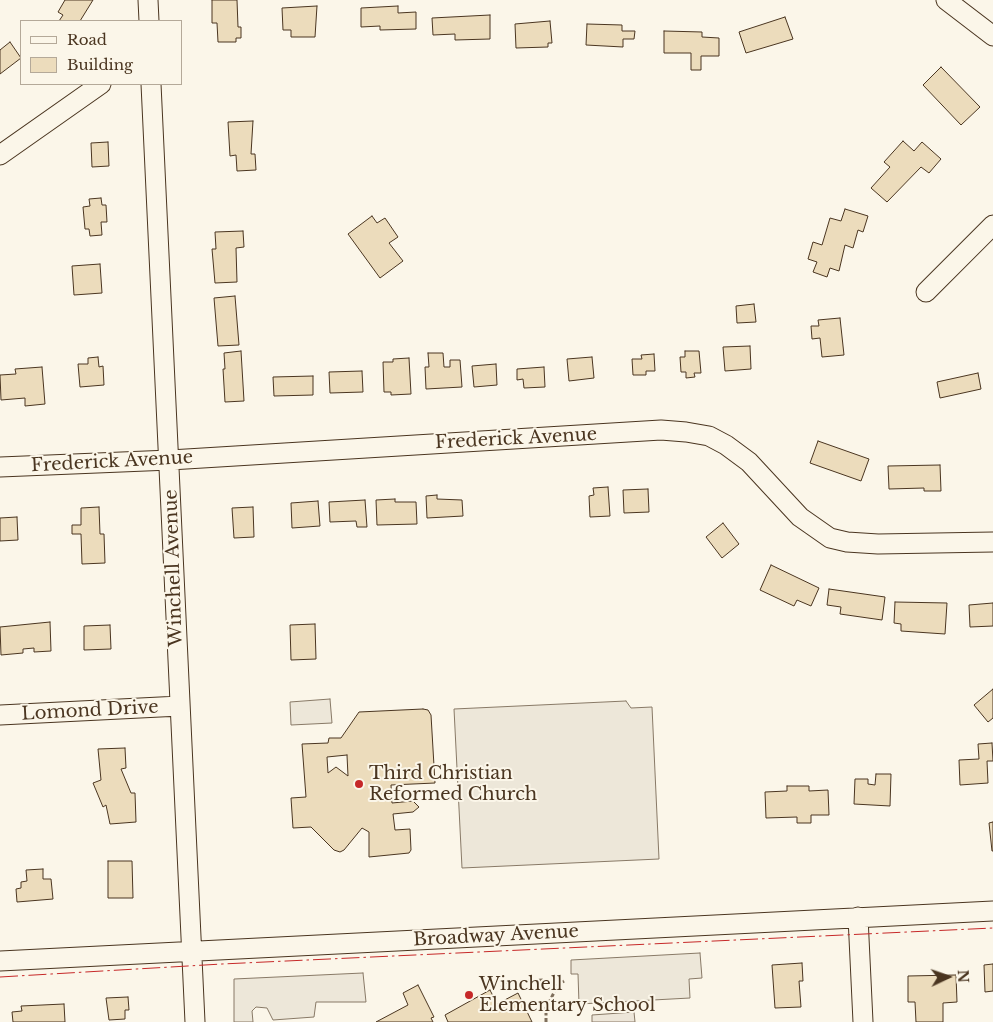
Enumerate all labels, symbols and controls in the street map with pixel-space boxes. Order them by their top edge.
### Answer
legend [20,20,182,85]
text: Road [67,30,107,49]
text: Building [67,55,133,74]
street label: Frederick Avenue [434,424,598,454]
street label: Frederick Avenue [30,447,194,477]
street label: Winchell Avenue [160,489,188,647]
street label: Lomond Drive [21,697,159,725]
place label: Third Christian Reformed Church [369,763,537,806]
marker: Third Christian Reformed Church [353,778,365,790]
street label: Broadway Avenue [413,921,579,951]
north arrow [923,952,973,1002]
text: N [954,969,972,983]
place label: Winchell Elementary School [479,974,655,1016]
marker: Winchell Elementary School [463,989,475,1001]

